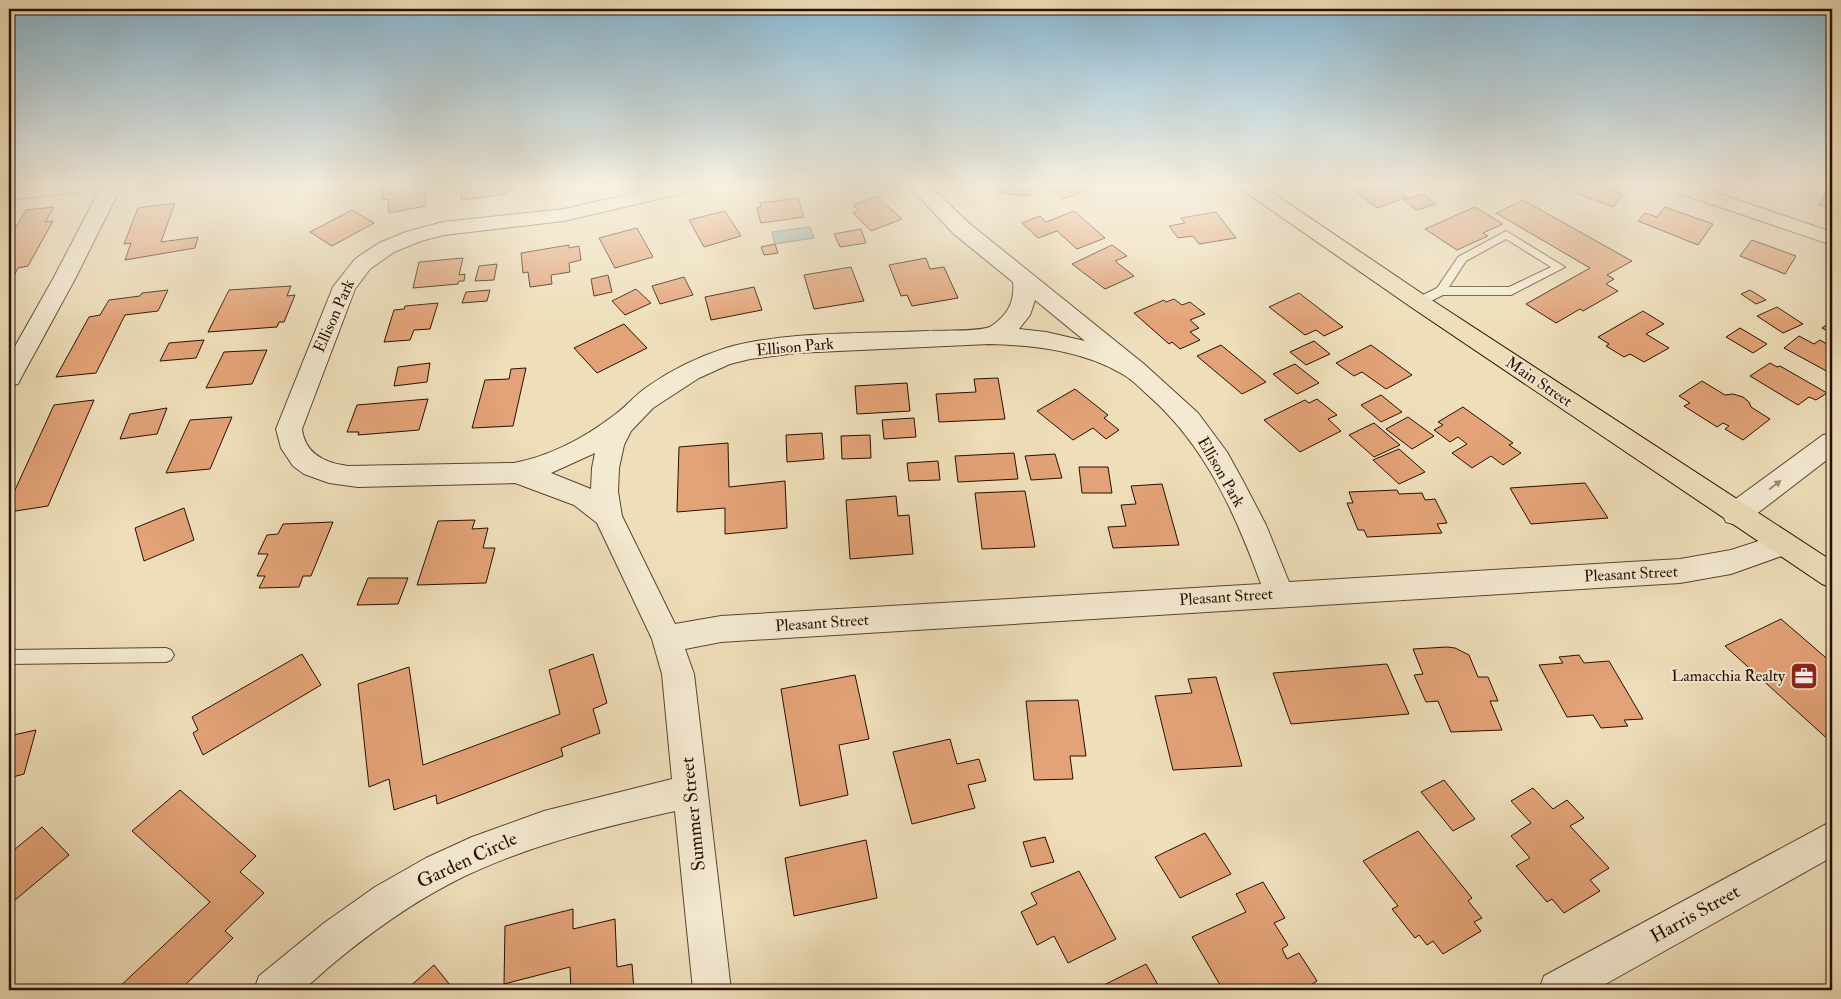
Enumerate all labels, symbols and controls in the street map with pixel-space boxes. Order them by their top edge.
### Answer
street label: Ellison Park [309,276,359,356]
street label: Ellison Park [755,334,835,360]
street label: Main Street [1502,352,1576,412]
street label: Ellison Park [1193,433,1249,511]
one-way arrow [1768,480,1782,490]
street label: Pleasant Street [1584,562,1678,586]
street label: Pleasant Street [1178,584,1274,610]
street label: Pleasant Street [774,610,870,636]
office icon: Lamacchia Realty [1789,661,1819,691]
place label: Lamacchia Realty [1672,666,1786,686]
street label: Summer Street [675,756,711,872]
street label: Garden Circle [413,826,521,894]
street label: Harris Street [1646,880,1744,948]

